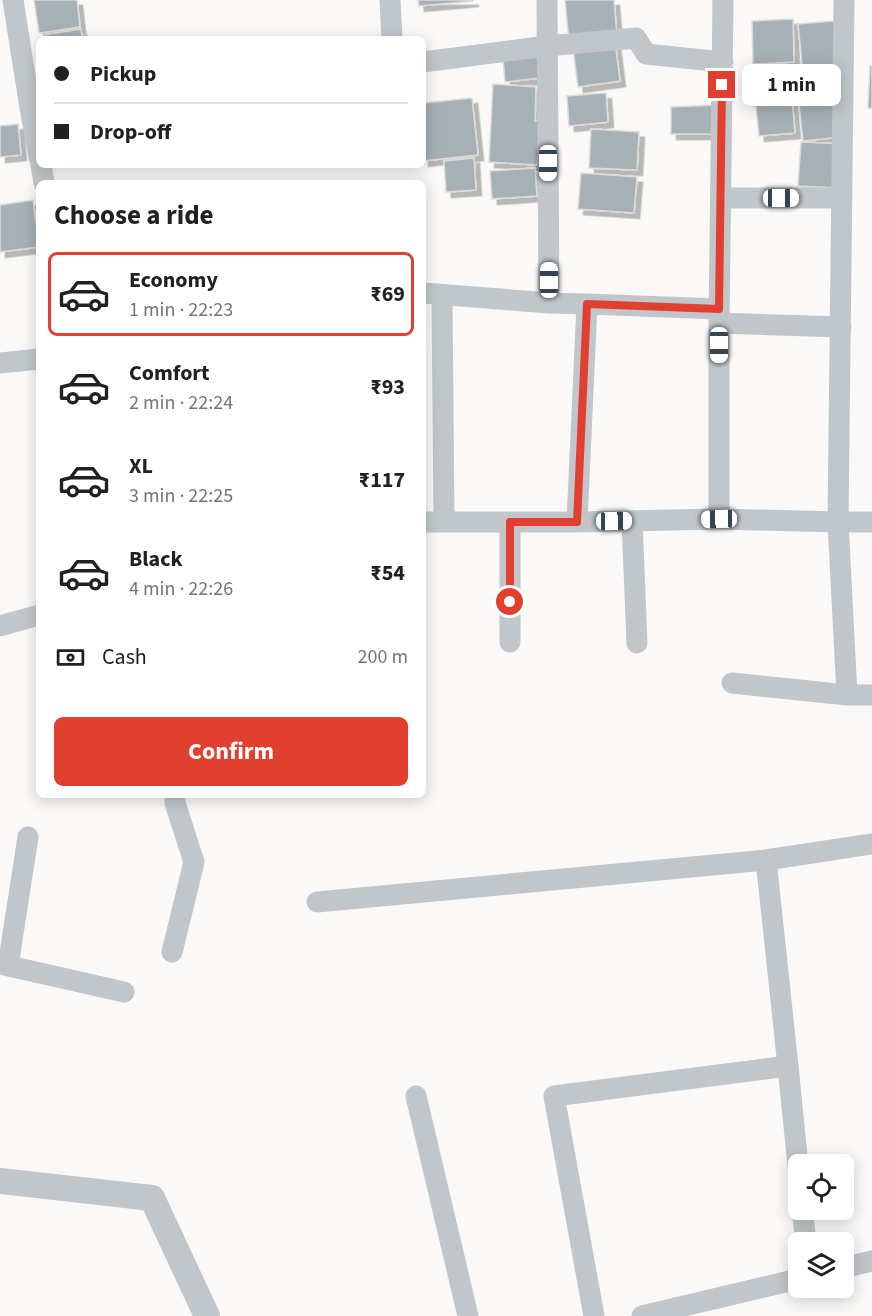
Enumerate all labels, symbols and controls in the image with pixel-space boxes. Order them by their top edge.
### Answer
text: Pickup [90,58,156,90]
callout: 1 min [743,64,842,106]
route end [708,71,735,98]
text: 1 min [767,71,816,99]
text: Drop-off [90,116,171,148]
car [539,145,557,181]
car [763,189,799,207]
text: Choose a ride [54,196,214,235]
car [540,262,558,298]
text: Economy [129,264,218,296]
icon: car [57,267,111,321]
text: ₹69 [370,278,405,310]
text: 1 min · 22:23 [129,296,233,324]
car [710,327,728,363]
text: Comfort [129,357,210,389]
icon: car [57,360,111,414]
text: ₹93 [370,371,405,403]
text: 2 min · 22:24 [129,389,233,417]
text: XL [129,450,153,482]
icon: car [57,453,111,507]
text: ₹117 [359,464,405,496]
text: 3 min · 22:25 [129,482,233,510]
car [701,510,737,528]
car [596,512,632,530]
text: Black [129,543,183,575]
icon: car [57,546,111,600]
text: ₹54 [370,557,405,589]
text: 4 min · 22:26 [129,575,233,603]
route start [496,588,523,615]
icon: cash [54,641,87,674]
text: Cash [102,641,147,673]
text: 200 m [358,643,408,671]
button: Confirm [54,717,408,786]
map controls [788,1154,854,1298]
button: locate [788,1154,854,1220]
button: layers [788,1232,854,1298]

